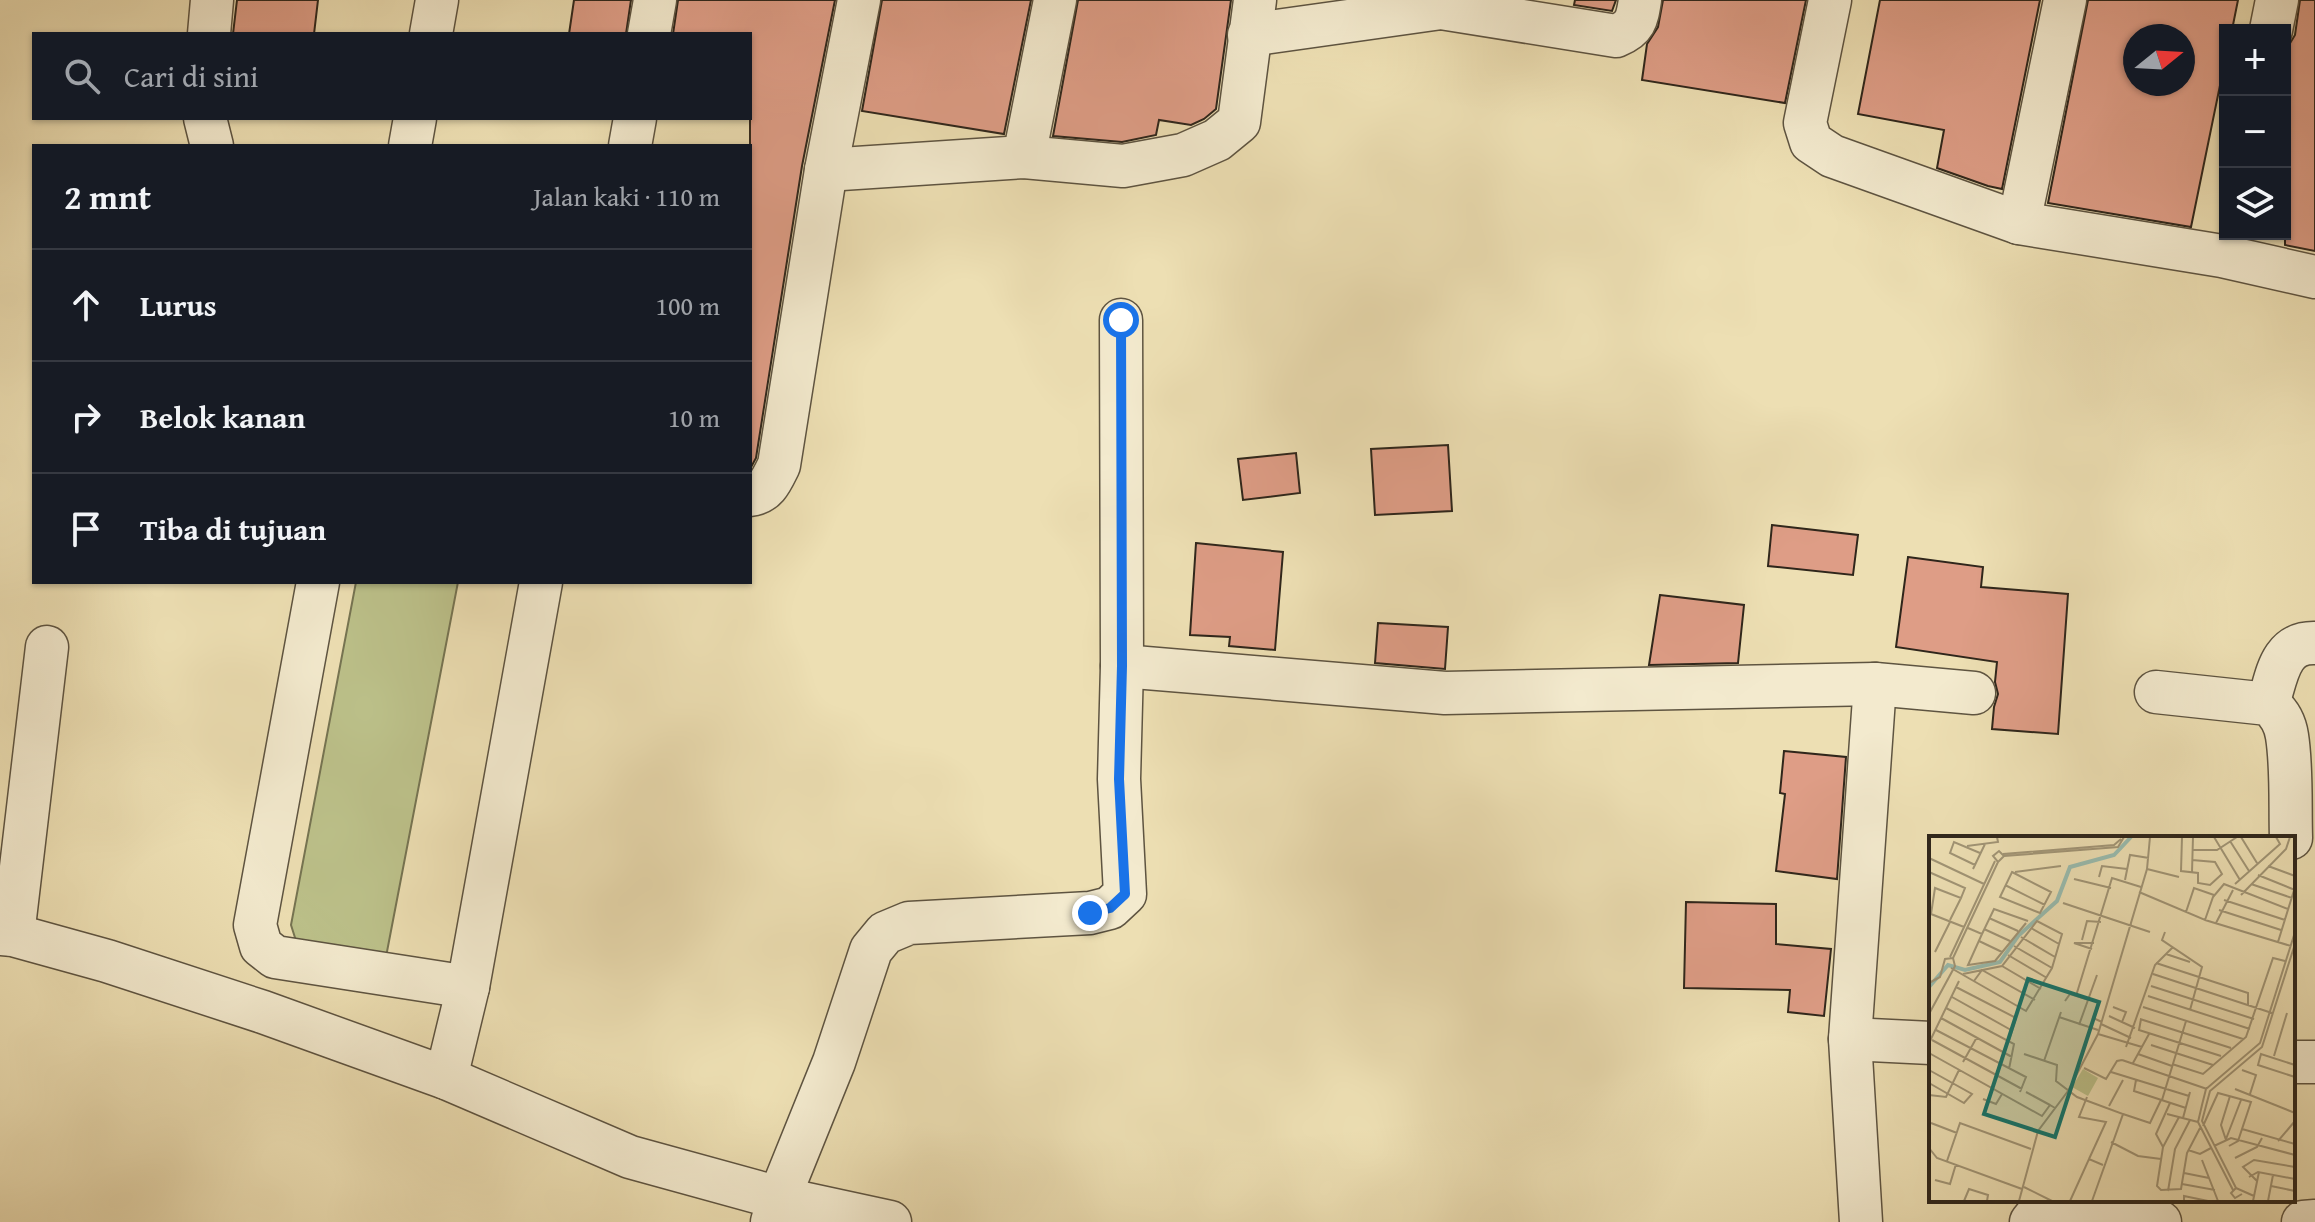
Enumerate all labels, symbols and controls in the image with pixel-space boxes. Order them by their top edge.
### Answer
north arrow [2123,24,2195,96]
map controls [2219,24,2291,240]
button: + [2219,24,2291,96]
search box [32,32,752,120]
icon: search [60,54,104,98]
text: Cari di sini [124,54,259,98]
button: − [2219,96,2291,168]
button: layers [2219,168,2291,240]
text: 2 mnt [64,172,151,221]
text: Jalan kaki · 110 m [533,177,720,216]
icon: ahead [64,283,108,327]
text: Lurus [140,283,217,327]
text: 100 m [655,286,720,325]
route start [1103,302,1139,338]
icon: right [64,395,108,439]
text: Belok kanan [140,395,305,439]
text: 10 m [668,398,720,437]
icon: arrive [64,507,108,551]
text: Tiba di tujuan [140,507,326,551]
inset map [1929,836,2295,1202]
route end [1072,895,1108,931]

